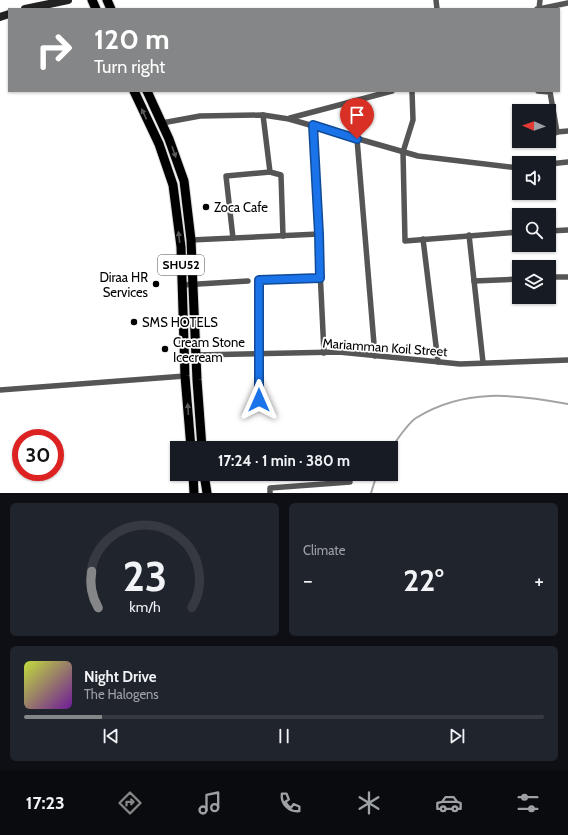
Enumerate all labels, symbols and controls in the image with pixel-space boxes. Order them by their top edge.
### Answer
text: 120 m [94,22,170,56]
icon: right [28,24,80,76]
text: Turn right [94,56,165,78]
pin [340,98,374,139]
icon: arrive [346,104,368,126]
north arrow [512,104,556,148]
map controls [512,104,556,304]
one-way arrow [141,108,147,119]
one-way arrow [171,147,177,159]
button: sound [512,156,556,200]
place label: Zoca Cafe [214,199,268,215]
marker: Zoca Cafe [201,202,211,212]
button: search [512,208,556,252]
one-way arrow [176,231,183,243]
road number: SHU52 [158,255,204,275]
button: layers [512,260,556,304]
place label: Diraa HR Services [99,269,149,300]
marker: Diraa HR Services [151,279,161,289]
place label: SMS HOTELS [142,314,218,330]
marker: SMS HOTELS [129,317,139,327]
place label: Cream Stone Icecream [173,334,245,365]
street label: Mariamman Koil Street [322,335,449,359]
marker: Cream Stone Icecream [160,344,170,354]
position arrow [238,379,280,421]
one-way arrow [185,403,191,415]
speed limit sign: 30 [12,429,64,481]
text: 17:24 · 1 min · 380 m [218,452,350,470]
text: Climate [303,542,345,558]
text: 23 [122,550,167,600]
text: 22° [403,562,444,599]
text: − [303,567,313,594]
text: + [534,567,544,594]
text: km/h [129,597,160,615]
text: Night Drive [84,668,157,686]
text: The Halogens [84,686,159,702]
icon: previous [100,725,122,747]
icon: pause [273,725,295,747]
icon: next [446,725,468,747]
icon: directions [116,789,144,817]
icon: music [196,789,224,817]
icon: phone [276,789,304,817]
icon: climate [355,789,383,817]
icon: car [435,789,463,817]
icon: filters [514,789,542,817]
text: 17:23 [26,792,65,814]

